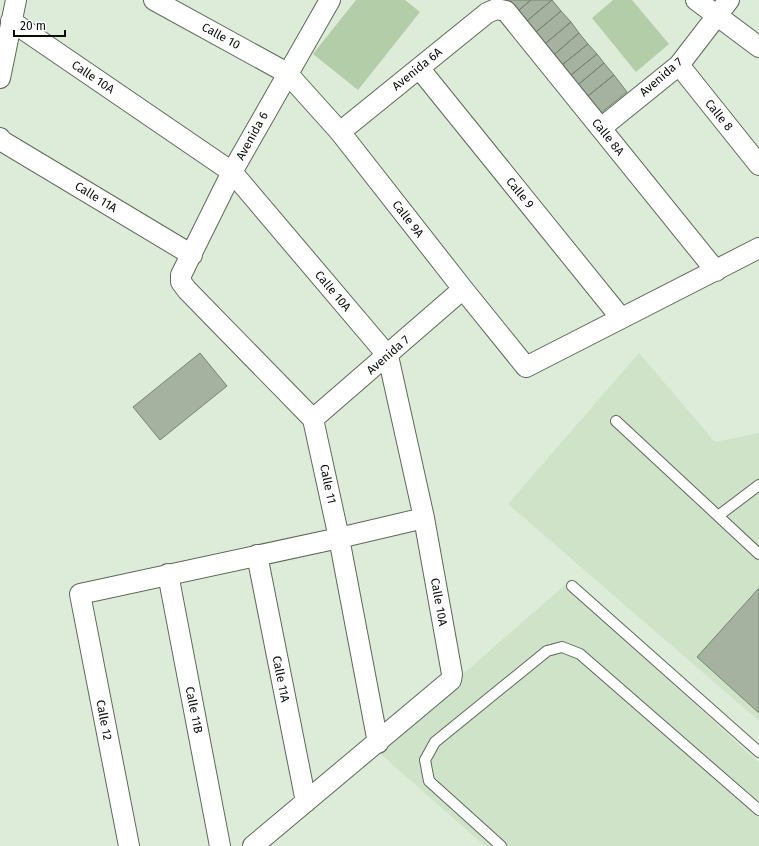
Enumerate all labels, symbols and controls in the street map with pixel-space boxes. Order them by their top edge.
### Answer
scale bar [14,12,65,38]
text: 20 m [20,19,46,33]
street label: Calle 10 [199,20,243,52]
street label: Avenida 6A [389,45,445,93]
street label: Avenida 7 [637,55,685,99]
street label: Calle 10A [69,58,117,96]
street label: Calle 8 [702,96,736,134]
street label: Avenida 6 [233,109,271,163]
street label: Calle 8A [589,116,627,158]
street label: Calle 9 [503,175,537,211]
street label: Calle 11A [72,179,120,215]
street label: Calle 9A [389,198,427,240]
street label: Calle 10A [312,268,354,314]
street label: Avenida 7 [364,333,412,377]
street label: Calle 11 [317,463,339,505]
street label: Calle 10A [428,577,450,627]
street label: Calle 11A [270,655,292,703]
street label: Calle 11B [183,685,205,735]
street label: Calle 12 [93,699,115,741]

